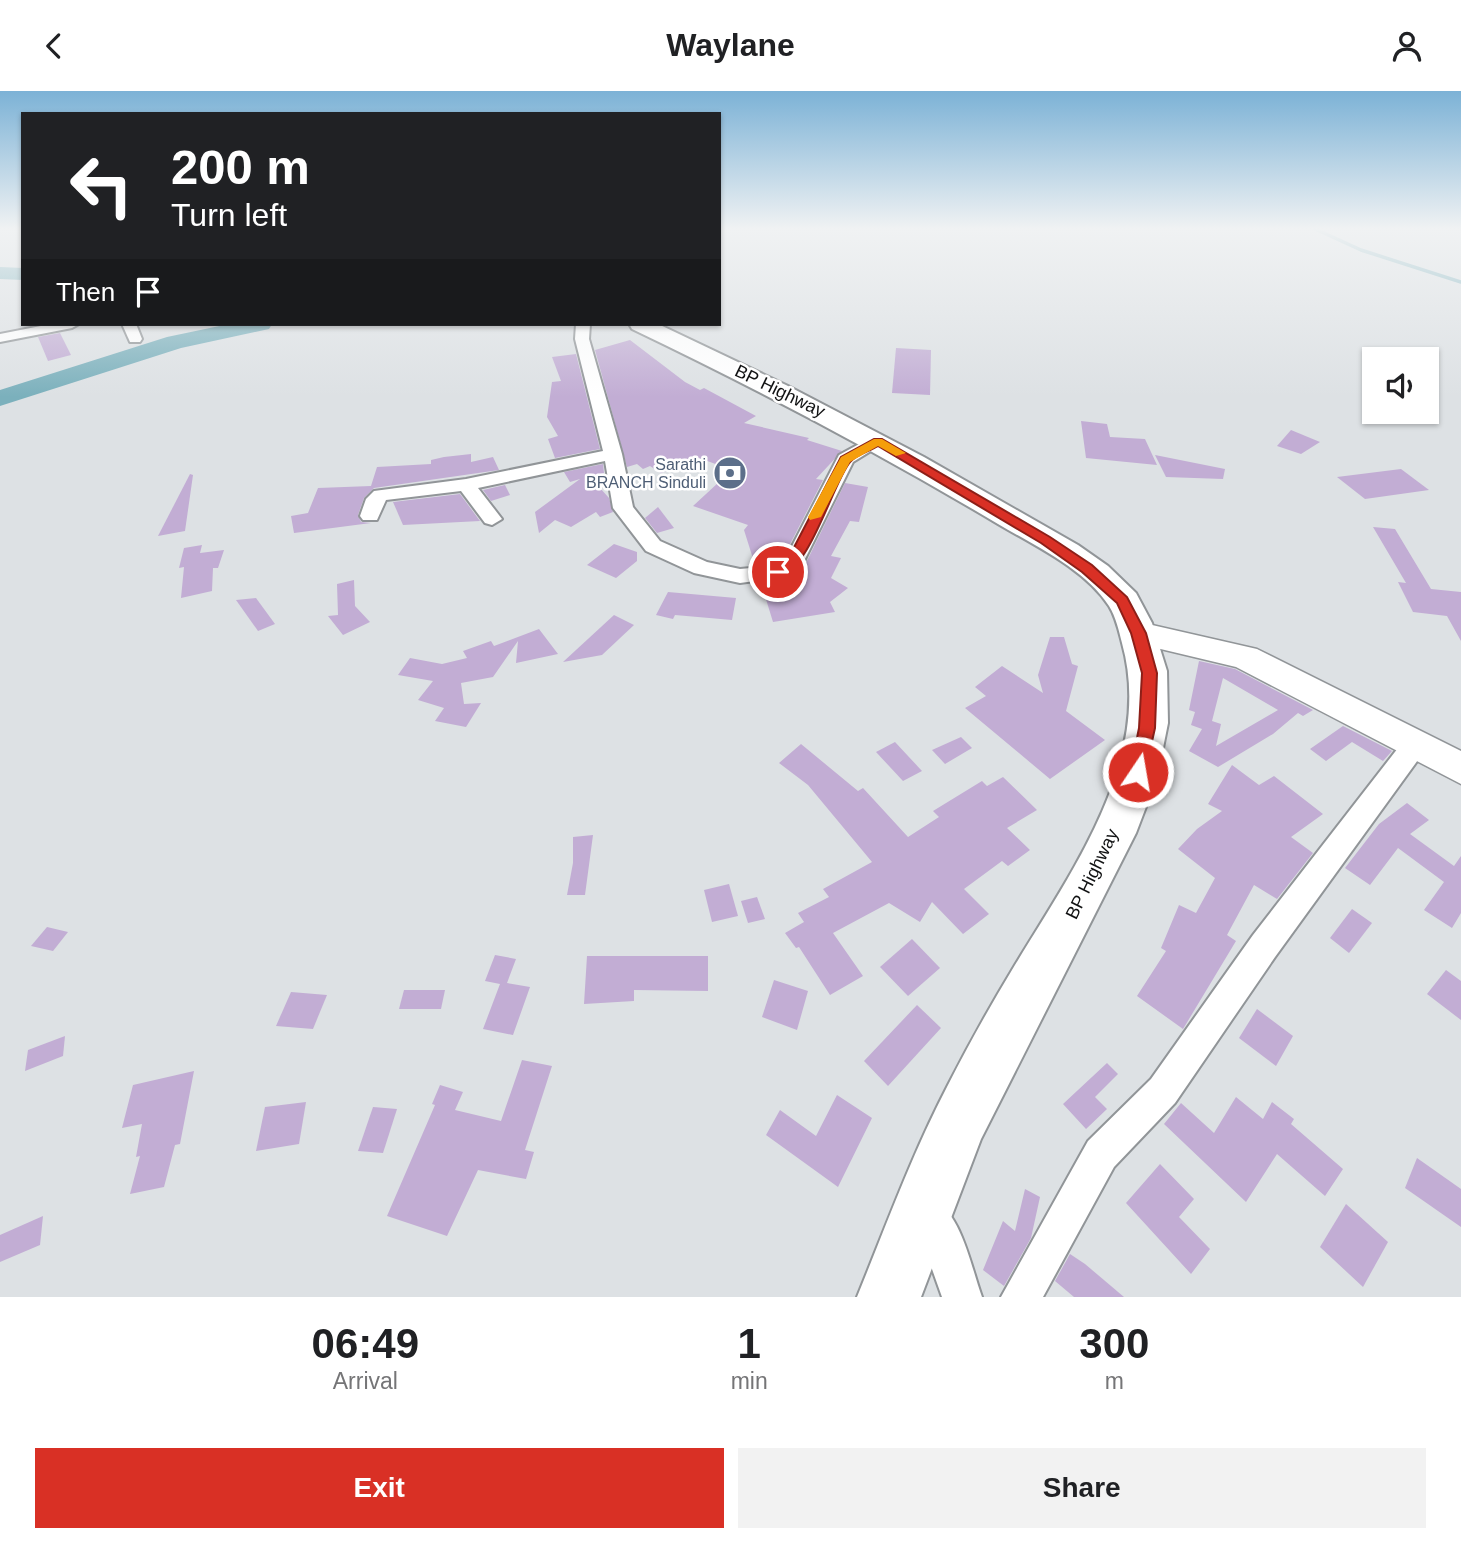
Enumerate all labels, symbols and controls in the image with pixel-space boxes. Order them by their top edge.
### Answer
icon: back [35,27,73,65]
text: Waylane [666,27,795,63]
icon: person [1388,27,1426,65]
icon: left [56,140,147,231]
text: 200 m [171,140,310,194]
text: Turn left [171,197,287,233]
icon: arrive [129,273,167,311]
text: Then [56,277,115,307]
map controls [1362,347,1439,424]
button: sound [1362,347,1439,424]
street label: BP Highway [732,361,828,421]
bank icon: Sarathi BRANCH Sinduli [711,454,749,492]
place label: Sarathi BRANCH Sinduli [586,456,706,491]
pin [748,542,808,602]
icon: arrive [759,553,797,591]
position arrow [1101,735,1175,809]
street label: BP Highway [1062,826,1122,922]
text: 06:49 [312,1320,419,1367]
text: 1 [737,1320,761,1367]
text: 300 [1079,1320,1149,1367]
text: Arrival [333,1368,398,1394]
text: min [731,1368,768,1394]
text: m [1105,1368,1124,1394]
button: Exit [35,1448,724,1528]
button: Share [738,1448,1426,1528]

